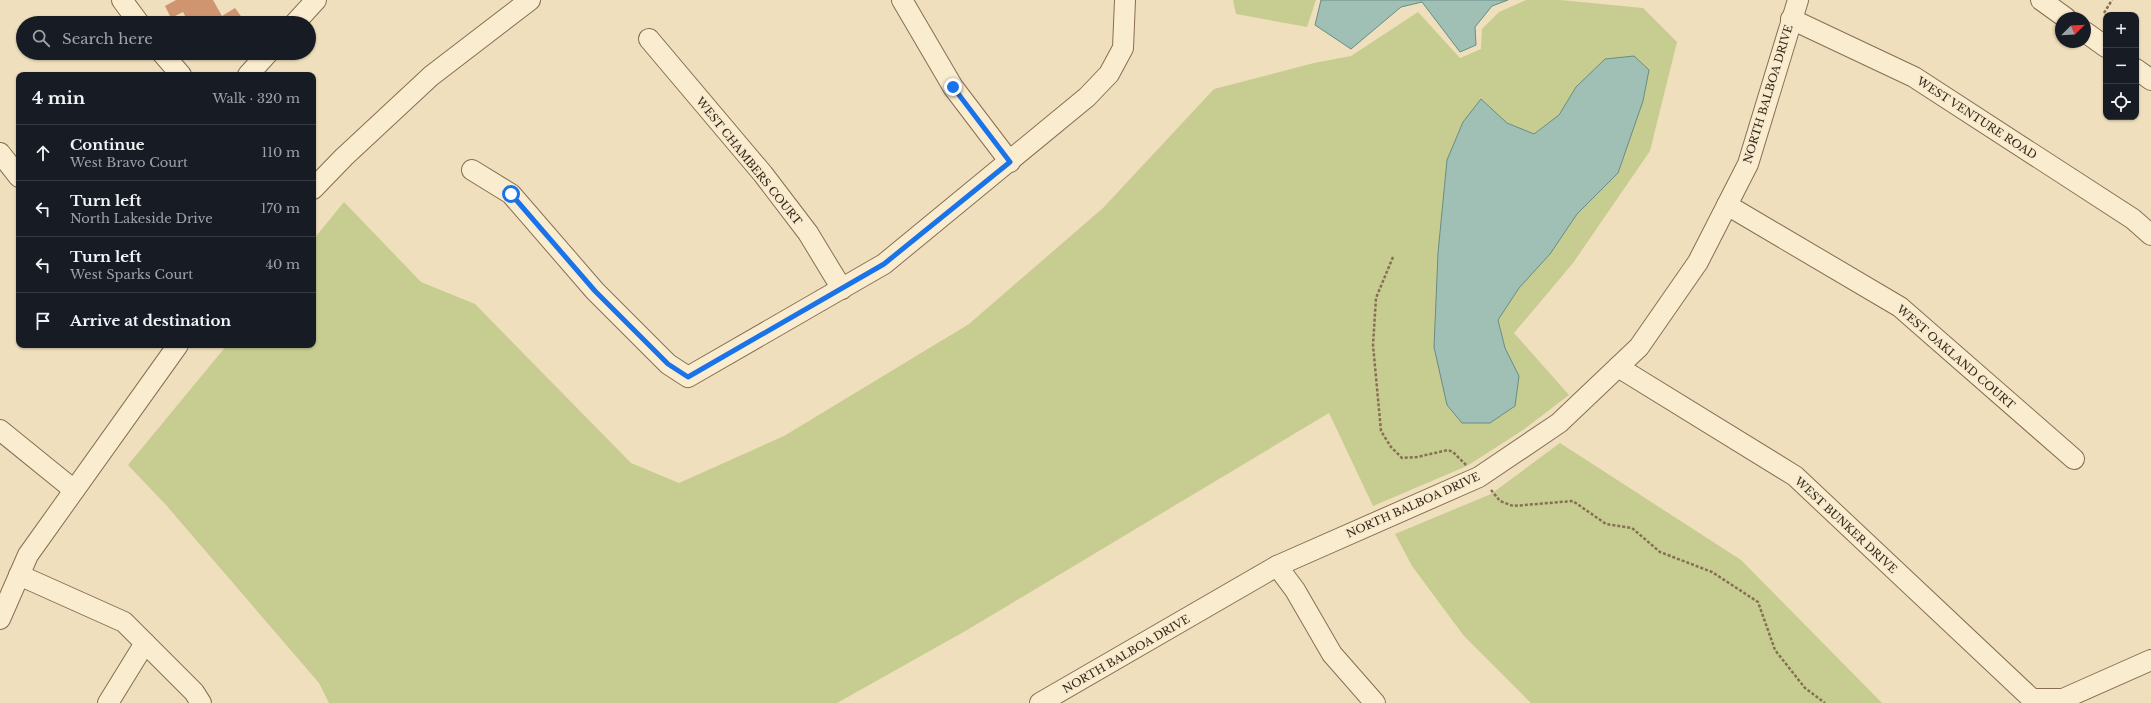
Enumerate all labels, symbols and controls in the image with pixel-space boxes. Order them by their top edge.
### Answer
north arrow [2055,12,2091,48]
map controls [2103,12,2139,120]
button: + [2103,12,2139,48]
search box [16,16,316,60]
street label: NORTH BALBOA DRIVE [1740,23,1796,165]
icon: search [30,27,52,49]
text: Search here [62,29,153,48]
button: − [2103,48,2139,84]
street label: WEST VENTURE ROAD [1913,73,2040,162]
route end [944,78,962,96]
button: locate [2103,84,2139,120]
text: 4 min [32,88,85,109]
text: Walk · 320 m [212,90,300,107]
street label: WEST CHAMBERS COURT [693,94,805,228]
text: Continue [70,135,145,154]
icon: ahead [32,142,54,164]
text: 110 m [261,144,300,161]
text: West Bravo Court [70,154,188,171]
route start [502,185,520,203]
text: Turn left [70,191,141,210]
icon: left [32,198,54,220]
text: 170 m [261,200,300,217]
text: North Lakeside Drive [70,210,213,227]
text: Turn left [70,247,141,266]
icon: left [32,254,54,276]
text: 40 m [265,256,300,273]
text: West Sparks Court [70,266,193,283]
street label: WEST OAKLAND COURT [1893,301,2018,412]
icon: arrive [32,310,54,332]
text: Arrive at destination [70,311,231,330]
street label: NORTH BALBOA DRIVE [1344,469,1482,541]
street label: WEST BUNKER DRIVE [1791,473,1900,576]
street label: NORTH BALBOA DRIVE [1060,612,1192,696]

